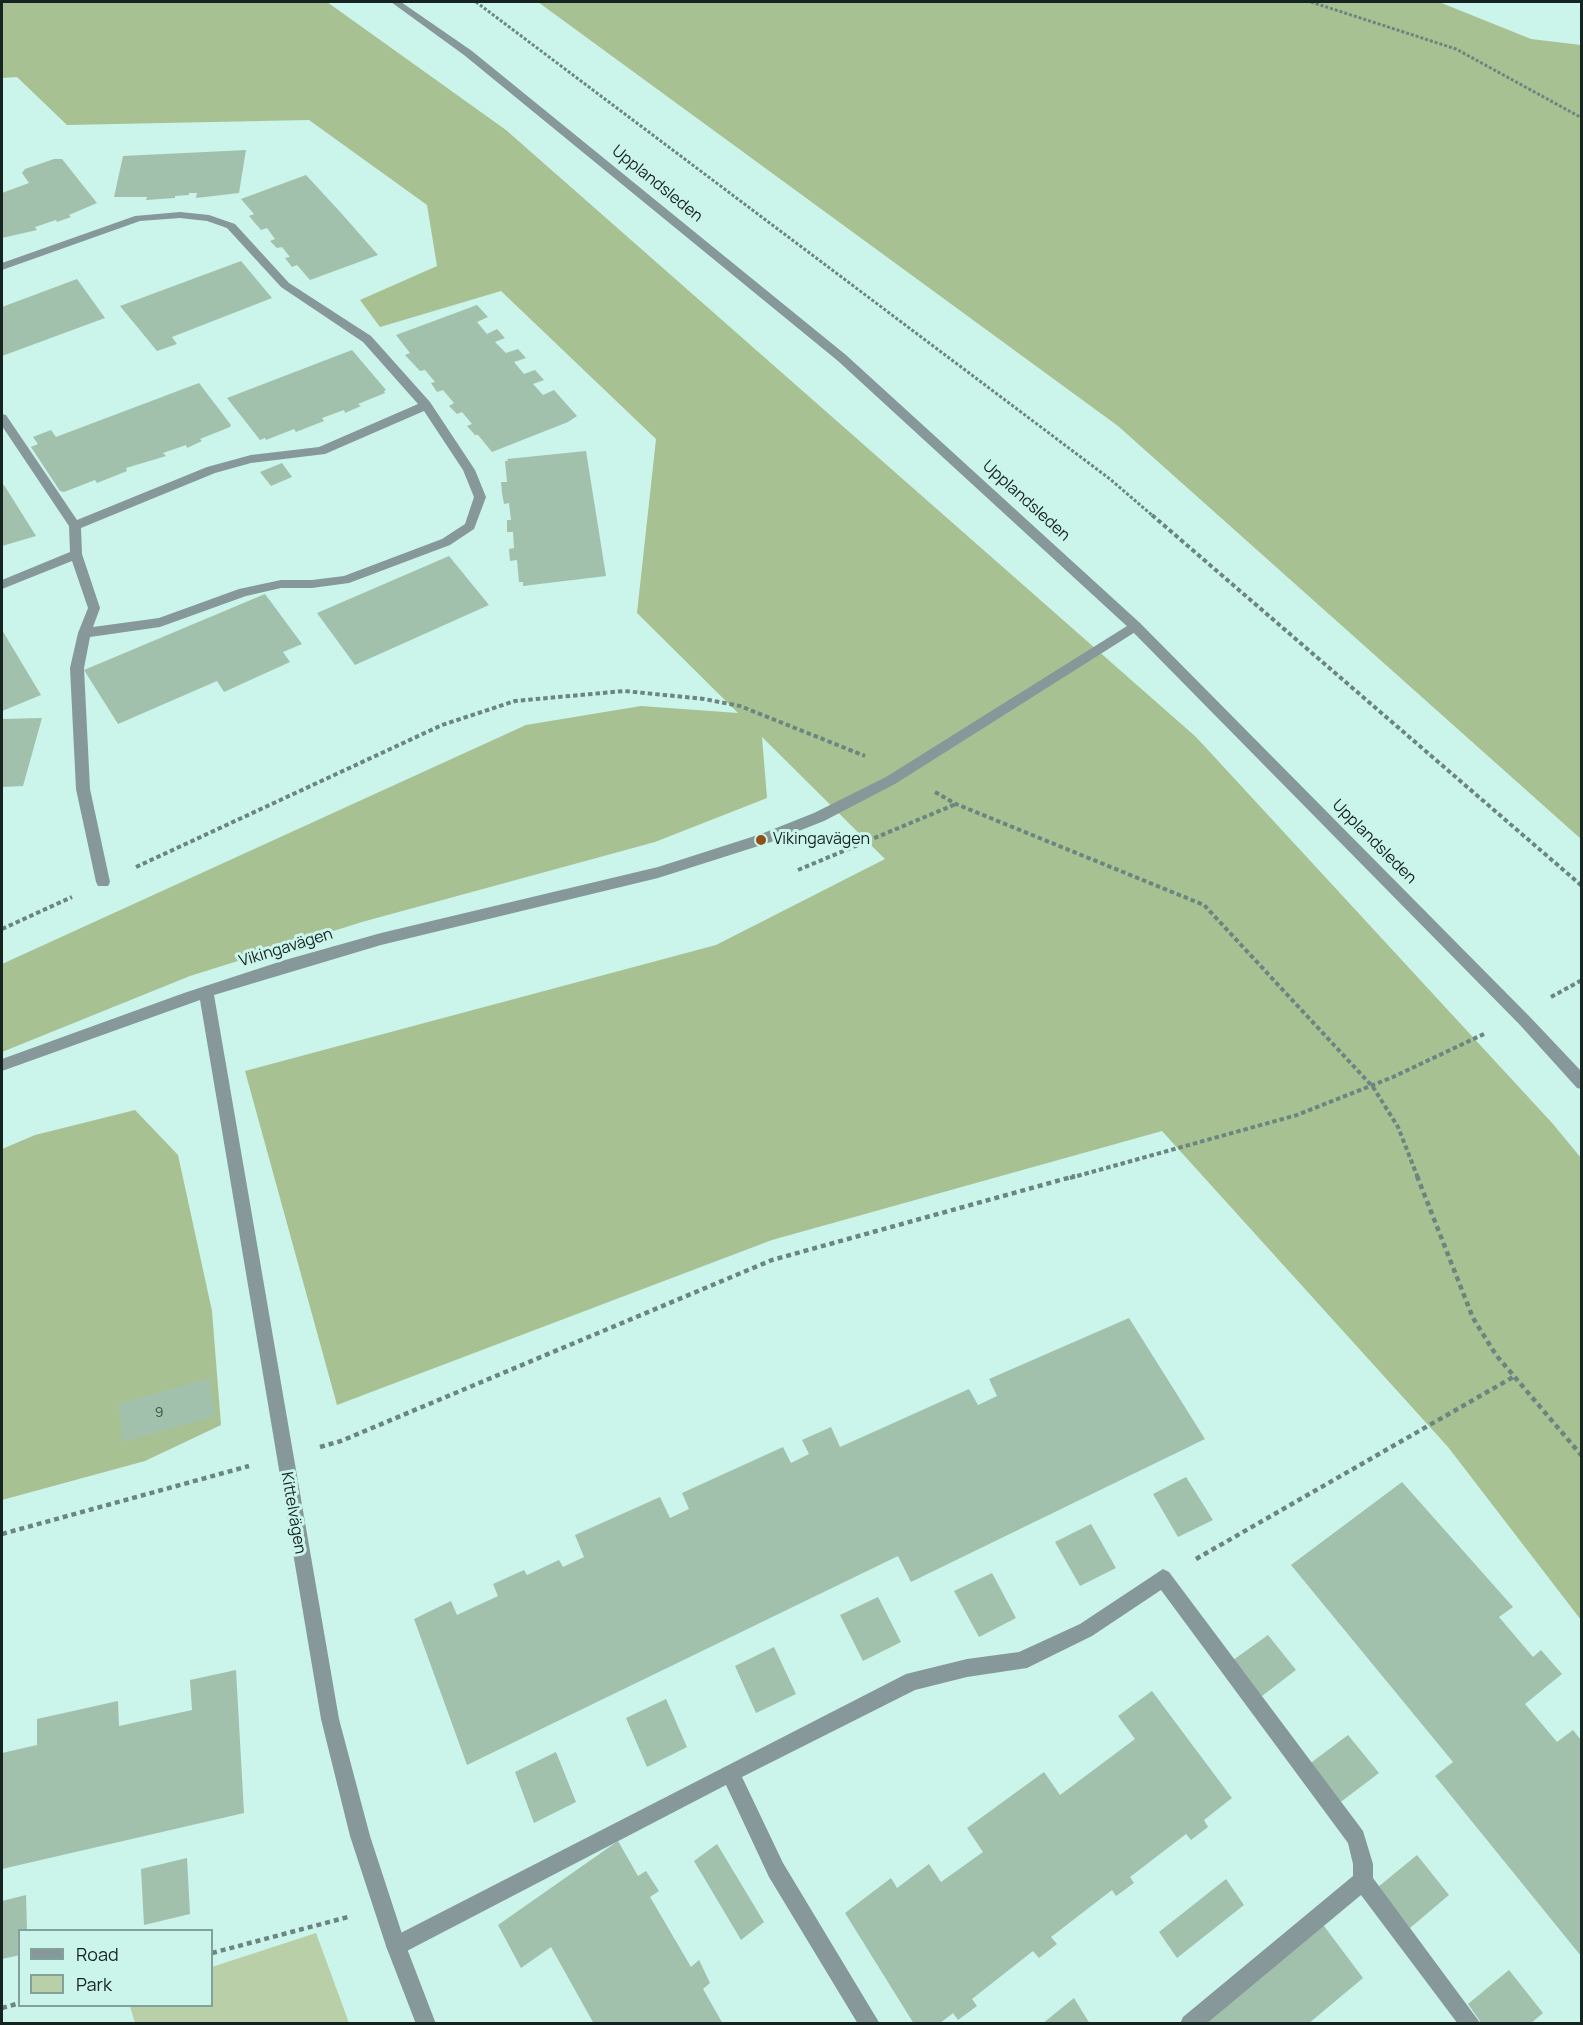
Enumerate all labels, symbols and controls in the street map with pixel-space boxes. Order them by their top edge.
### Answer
street label: Upplandsleden [608,142,706,226]
street label: Upplandsleden [978,457,1074,545]
street label: Upplandsleden [1328,796,1420,888]
place label: Vikingavägen [773,830,870,850]
marker: Vikingavägen [754,833,768,847]
street label: Vikingavägen [237,925,335,971]
house number: 9 [155,1405,163,1421]
street label: Kittelvägen [276,1471,310,1555]
legend [18,1929,213,2007]
text: Road [76,1942,119,1966]
text: Park [76,1972,112,1996]

